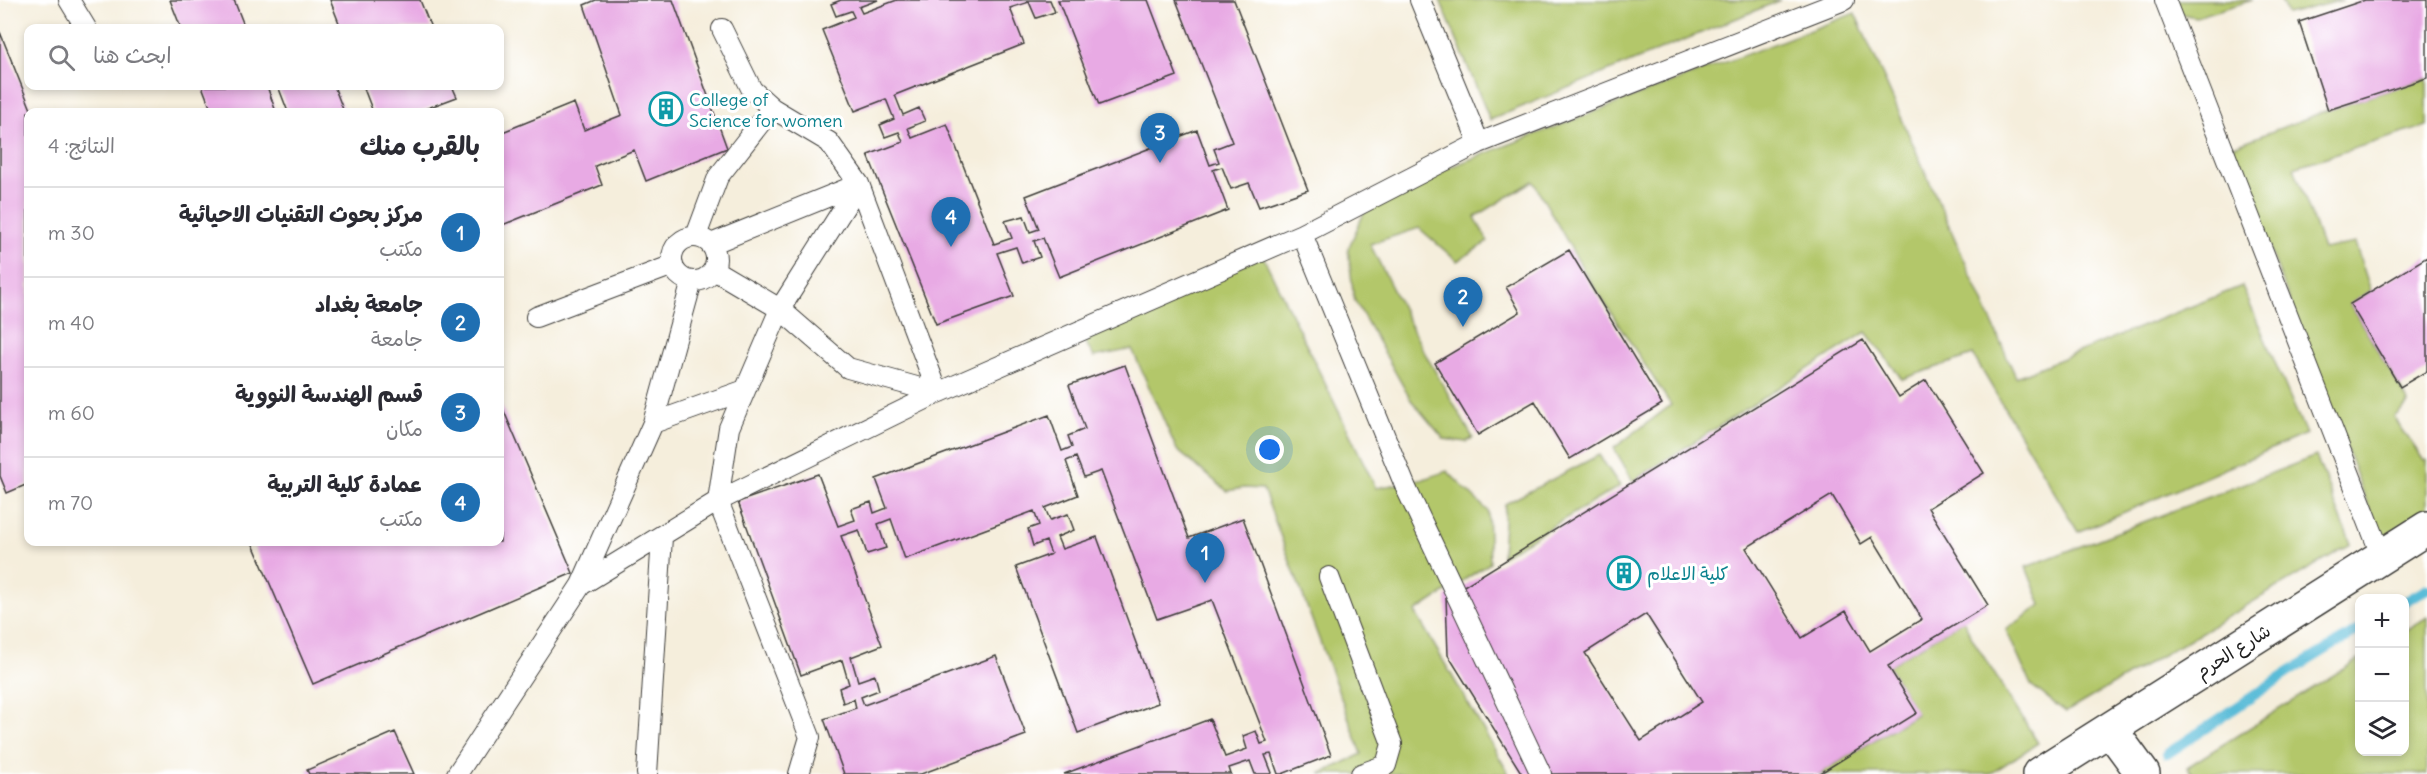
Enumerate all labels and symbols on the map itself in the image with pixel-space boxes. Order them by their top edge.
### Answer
place label: College of Science for women [689,88,843,132]
building icon: College of Science for women [648,91,684,127]
pin: 3 [1140,114,1180,163]
pin: 4 [932,198,970,247]
pin: 2 [1444,278,1482,327]
your location [1255,435,1284,464]
pin: 1 [1186,534,1224,583]
building icon: كلية الاعلام [1606,555,1642,591]
place label: كلية الاعلام [1647,562,1729,588]
street label: شارع الحرم [2191,619,2276,686]

